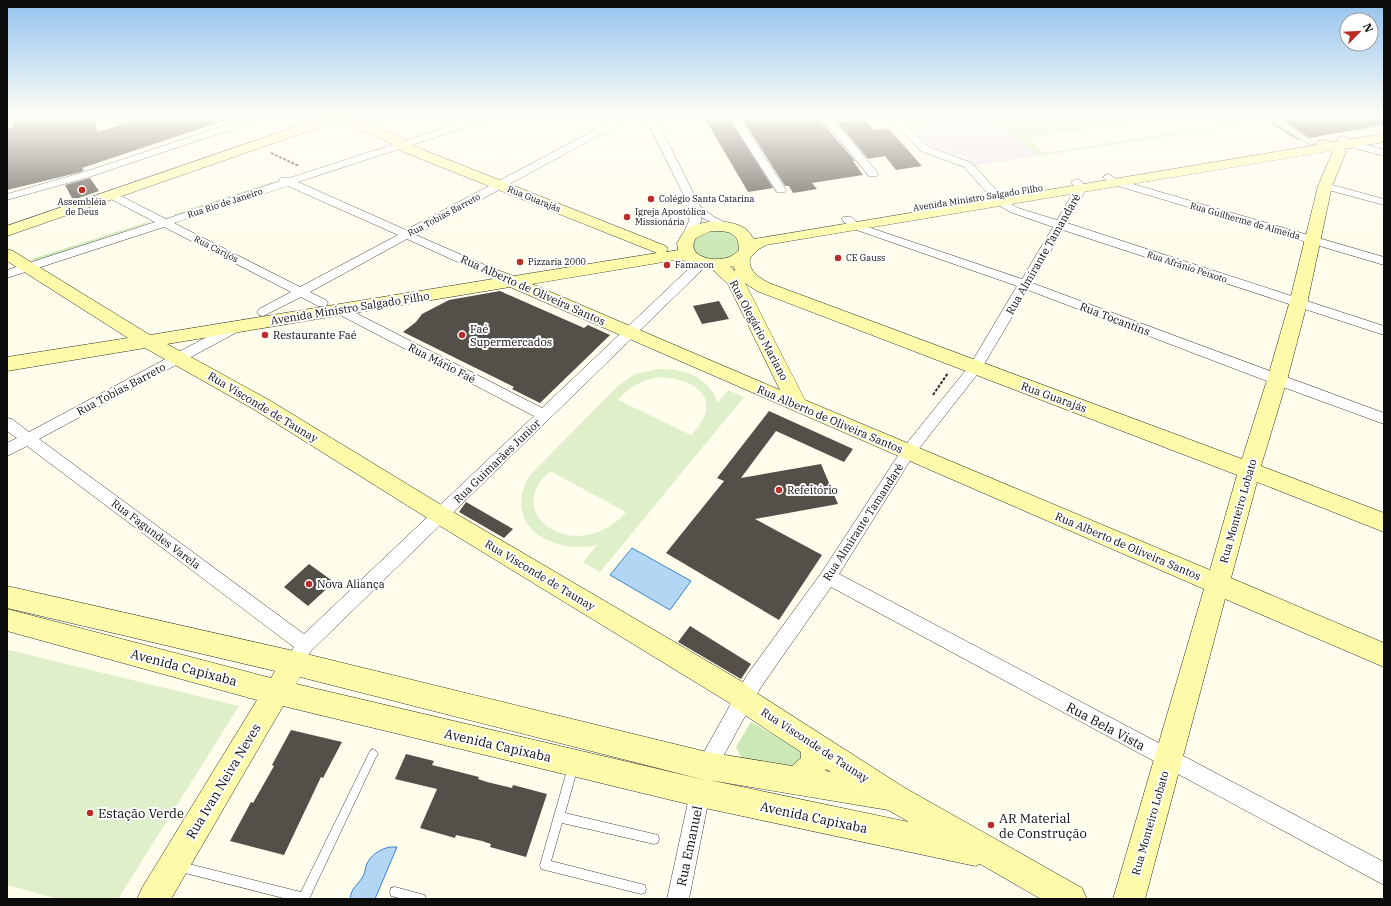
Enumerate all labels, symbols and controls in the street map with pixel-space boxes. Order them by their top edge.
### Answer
north arrow [1339,12,1379,52]
text: N [1360,21,1376,35]
street label: Avenida Ministro Salgado Filho [912,182,1044,213]
street label: Rua Guarajás [506,183,562,214]
marker: Assembléia de Deus [77,185,87,195]
street label: Rua Rio de Janeiro [186,185,264,220]
street label: Rua Tobias Barreto [406,191,482,238]
street label: Rua Almirante Tamandaré [1003,191,1083,317]
place label: Colégio Santa Catarina [659,193,755,204]
marker: Colégio Santa Catarina [646,194,656,204]
place label: Assembléia de Deus [58,196,107,217]
street label: Rua Guilherme de Almeida [1189,200,1301,242]
place label: Igreja Apostólica Missionária [635,206,706,227]
marker: Igreja Apostólica Missionária [622,212,632,222]
street label: Rua Carijós [192,233,240,264]
street label: Rua Afrânio Peixoto [1146,248,1229,285]
street label: Rua Alberto de Oliveira Santos [458,252,608,328]
place label: CE Gauss [846,252,885,263]
marker: CE Gauss [833,253,843,263]
place label: Pizzaria 2000 [528,256,586,267]
marker: Pizzaria 2000 [515,257,525,267]
place label: Famacon [675,259,714,270]
marker: Famacon [662,260,672,270]
street label: Rua Olegário Mariano [727,277,791,383]
street label: Avenida Ministro Salgado Filho [270,289,430,327]
street label: Rua Tocantins [1078,299,1152,339]
place label: Faé Supermercados [470,322,552,349]
place label: Restaurante Faé [273,328,357,342]
marker: Restaurante Faé [260,330,270,340]
marker: Faé Supermercados [457,330,467,340]
street label: Rua Mário Faé [406,340,478,386]
street label: Rua Tobias Barreto [74,360,168,418]
street label: Rua Visconde de Taunay [205,369,321,446]
street label: Rua Guarajás [1019,379,1089,415]
street label: Rua Alberto de Oliveira Santos [755,382,905,456]
street label: Rua Guimarães Junior [451,416,543,506]
street label: Rua Monteiro Lobato [1216,457,1260,565]
street label: Rua Almirante Tamandaré [820,461,906,583]
place label: Refeitório [787,483,838,497]
marker: Refeitório [774,485,784,495]
street label: Rua Fagundes Varela [109,496,203,572]
street label: Rua Alberto de Oliveira Santos [1053,509,1203,583]
street label: Rua Visconde de Taunay [482,537,598,614]
place label: Nova Aliança [317,577,385,591]
marker: Nova Aliança [304,579,314,589]
street label: Avenida Capixaba [129,645,239,690]
street label: Rua Bela Vista [1063,699,1148,754]
street label: Rua Visconde de Taunay [758,705,872,785]
street label: Rua Ivan Neiva Neves [182,720,265,842]
street label: Avenida Capixaba [443,725,553,766]
street label: Rua Monteiro Lobato [1128,769,1172,877]
street label: Avenida Capixaba [759,798,869,837]
street label: Rua Emanuel [673,804,706,888]
place label: Estação Verde [98,805,184,822]
marker: Estação Verde [85,808,95,818]
place label: AR Material de Construção [999,810,1087,842]
marker: AR Material de Construção [986,820,996,830]

